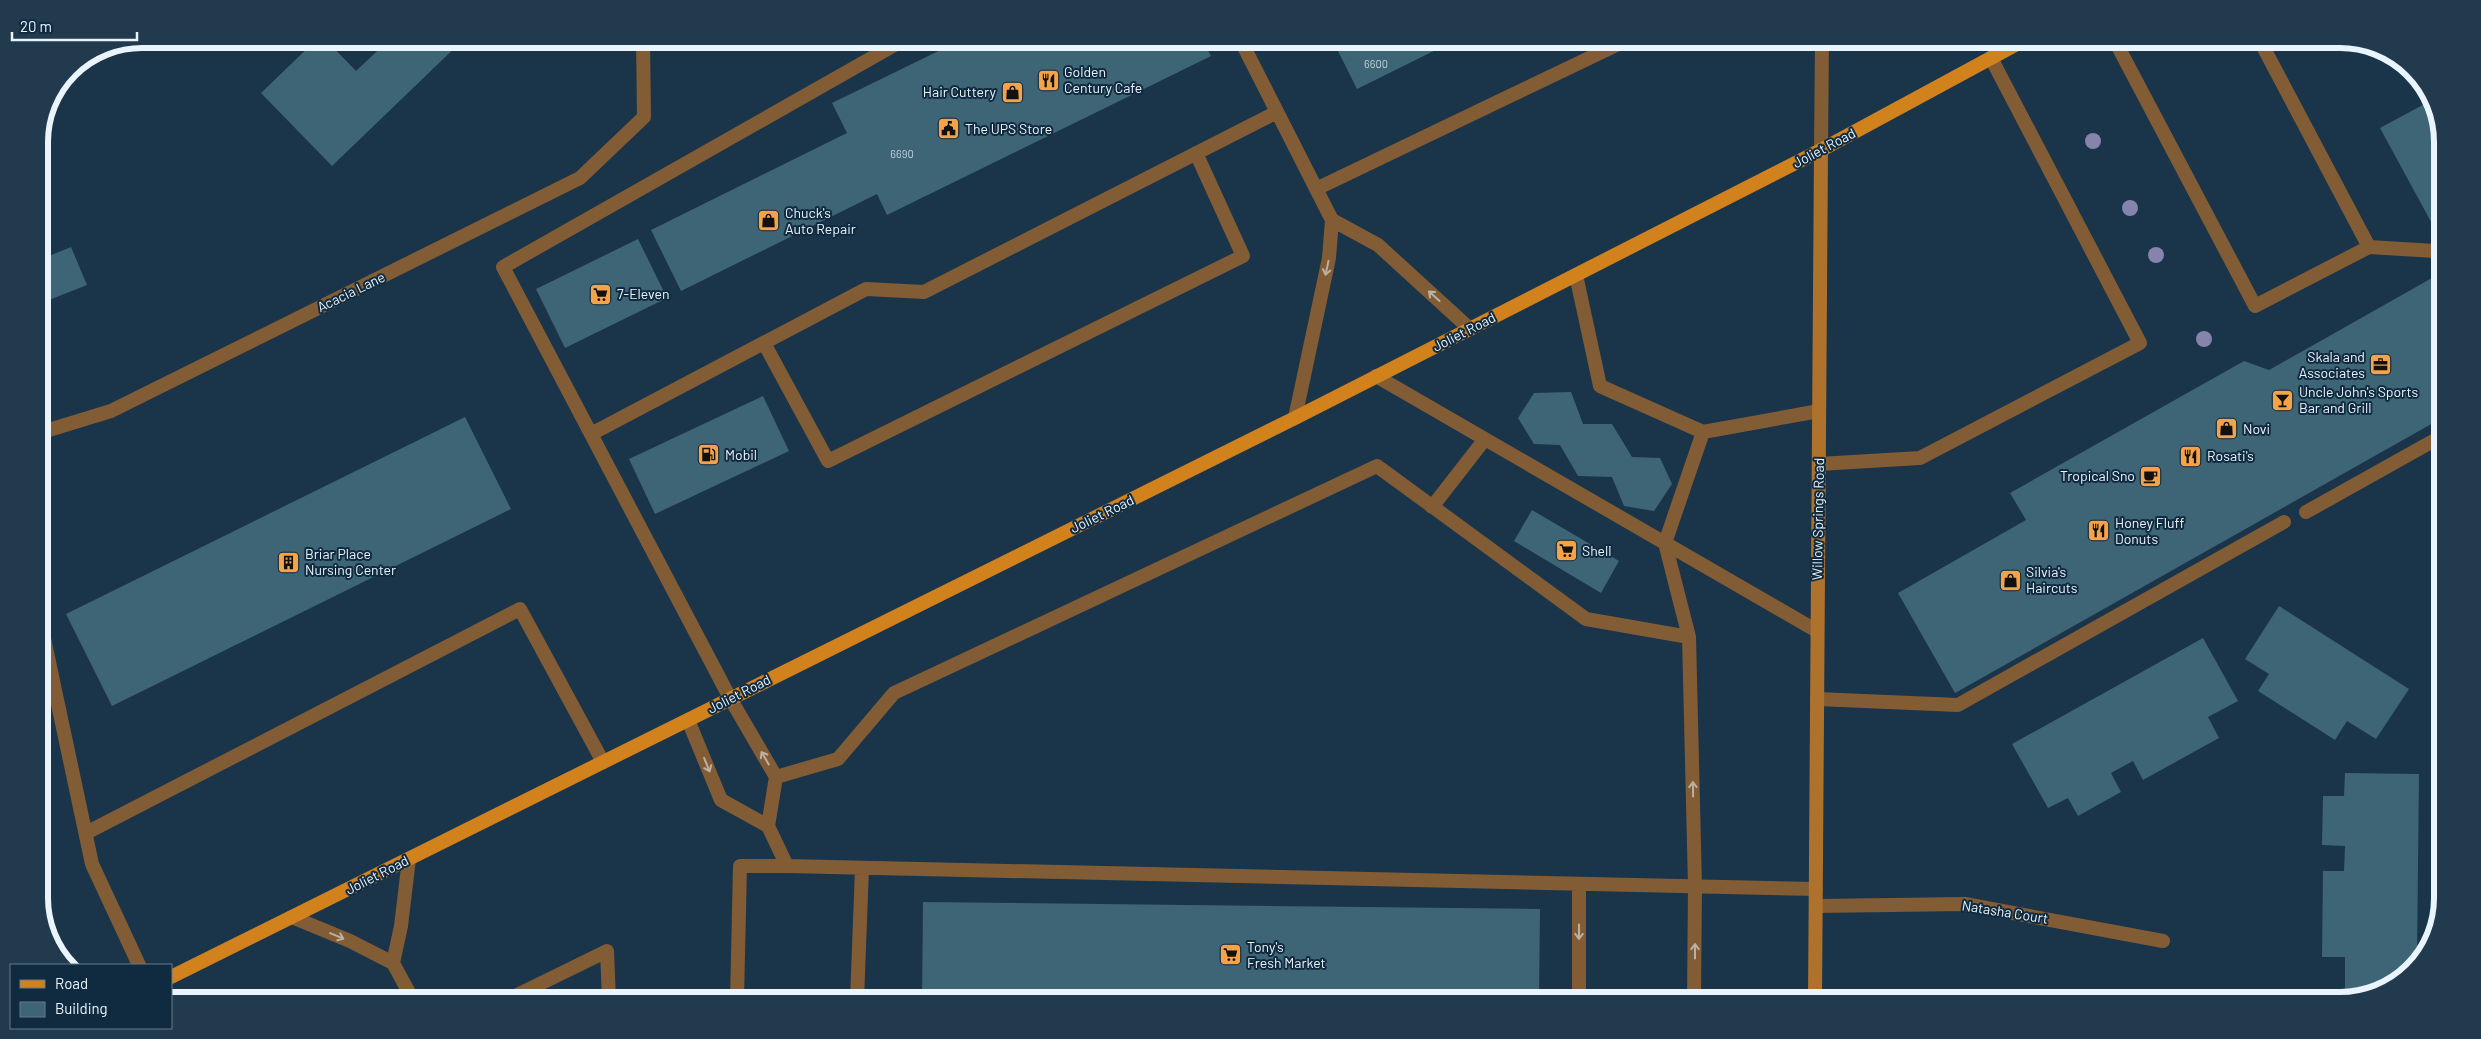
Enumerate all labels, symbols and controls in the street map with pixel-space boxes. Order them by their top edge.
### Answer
scale bar [12,10,138,42]
text: 20 m [20,17,52,35]
house number: 6600 [1364,57,1388,70]
place label: Golden Century Cafe [1064,63,1142,96]
restaurant icon: Golden Century Cafe [1036,68,1060,92]
shop icon: Hair Cuttery [1000,80,1024,104]
place label: Hair Cuttery [923,83,997,100]
public building icon: The UPS Store [937,117,961,141]
place label: The UPS Store [965,120,1052,137]
street label: Joliet Road [1789,124,1858,171]
house number: 6690 [890,147,914,160]
place label: Chuck's Auto Repair [785,204,856,237]
shop icon: Chuck's Auto Repair [757,209,781,233]
one-way arrow [1322,260,1331,276]
street label: Acacia Lane [314,268,388,315]
supermarket icon: 7-Eleven [589,282,613,306]
place label: 7-Eleven [617,285,670,302]
one-way arrow [1428,290,1441,302]
street label: Joliet Road [1429,308,1498,355]
place label: Skala and Associates [2299,348,2365,381]
office icon: Skala and Associates [2369,353,2393,377]
place label: Uncle John's Sports Bar and Grill [2299,383,2419,416]
bar icon: Uncle John's Sports Bar and Grill [2271,388,2295,412]
shop icon: Novi [2215,417,2239,441]
place label: Novi [2243,420,2270,437]
fuel station icon: Mobil [697,443,721,467]
restaurant icon: Rosati's [2179,444,2203,468]
place label: Mobil [725,446,757,463]
place label: Rosati's [2207,447,2254,464]
street label: Willow Springs Road [1808,458,1827,580]
cafe icon: Tropical Sno [2139,464,2163,488]
place label: Tropical Sno [2060,467,2135,484]
street label: Joliet Road [1067,491,1136,536]
place label: Honey Fluff Donuts [2115,514,2184,547]
restaurant icon: Honey Fluff Donuts [2087,519,2111,543]
supermarket icon: Shell [1554,539,1578,563]
place label: Shell [1582,542,1612,559]
place label: Briar Place Nursing Center [305,545,396,578]
building icon: Briar Place Nursing Center [277,550,301,574]
place label: Silvia's Haircuts [2026,563,2078,596]
shop icon: Silvia's Haircuts [1998,568,2022,592]
street label: Joliet Road [704,670,773,717]
one-way arrow [759,752,769,766]
one-way arrow [702,757,712,772]
one-way arrow [1688,781,1698,798]
street label: Joliet Road [342,851,411,898]
street label: Natasha Court [1961,896,2049,927]
one-way arrow [1574,924,1584,940]
one-way arrow [329,931,344,941]
place label: Tony's Fresh Market [1247,938,1326,971]
supermarket icon: Tony's Fresh Market [1219,943,1243,967]
one-way arrow [1690,944,1700,960]
legend [10,964,172,1029]
text: Road [55,974,88,992]
text: Building [55,999,108,1017]

